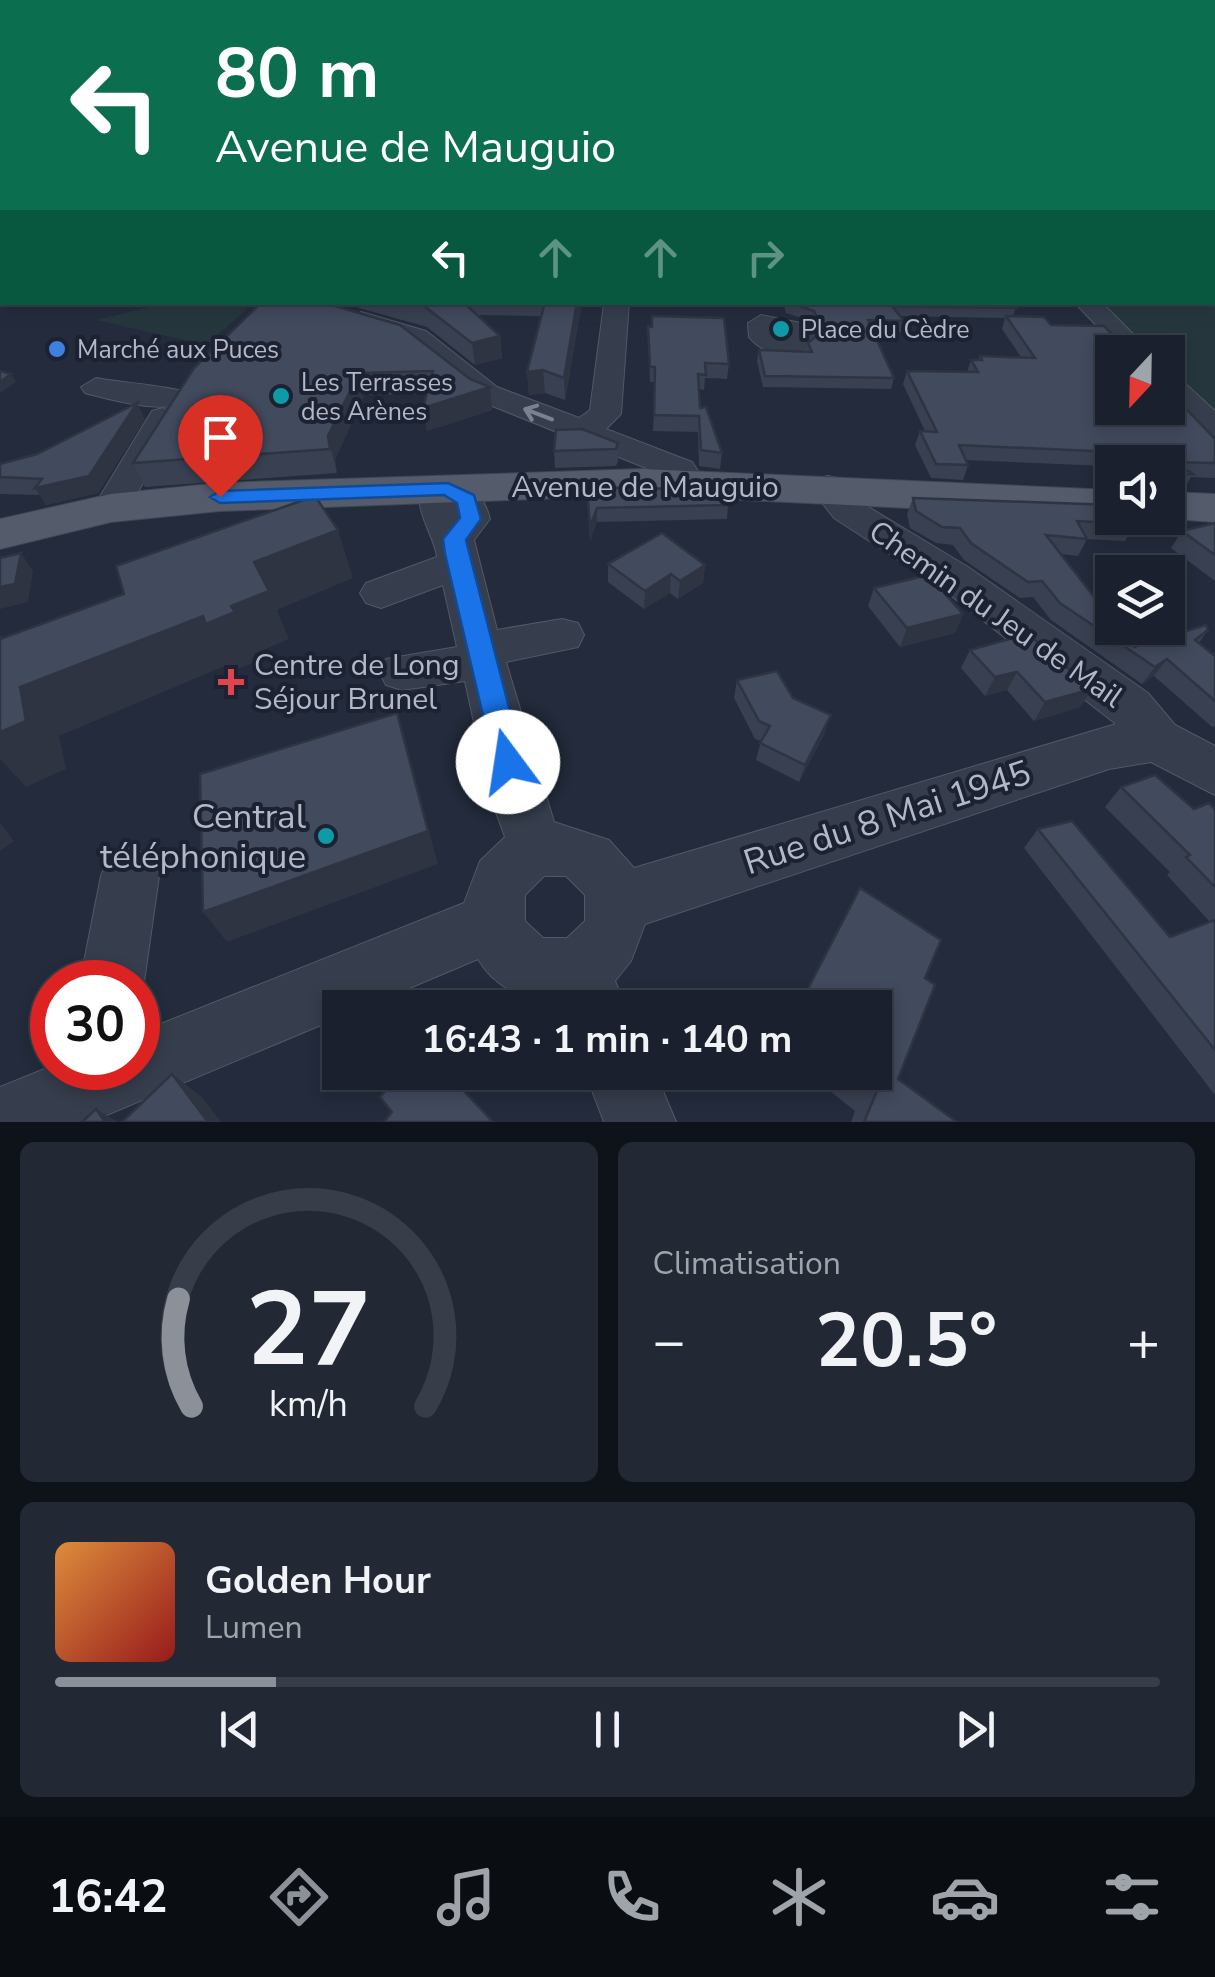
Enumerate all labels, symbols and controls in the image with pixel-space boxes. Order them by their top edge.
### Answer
text: 80 m [215,26,379,122]
icon: left [50,40,180,170]
text: Avenue de Mauguio [215,117,616,178]
icon: left [423,230,478,285]
icon: ahead [528,230,583,285]
icon: ahead [633,230,688,285]
icon: right [738,230,793,285]
place label: Place du Cèdre [801,313,969,347]
marker: Place du Cèdre [770,318,792,340]
place label: Marché aux Puces [77,333,279,367]
north arrow [1095,335,1185,425]
map controls [1095,335,1185,645]
marker: Marché aux Puces [46,338,68,360]
place label: Les Terrasses des Arènes [301,366,453,429]
marker: Les Terrasses des Arènes [270,385,292,407]
pin [178,395,263,498]
one-way arrow [523,404,554,422]
icon: arrive [193,410,248,465]
button: sound [1095,445,1185,535]
street label: Avenue de Mauguio [511,467,779,508]
street label: Chemin du Jeu de Mail [861,511,1131,718]
button: layers [1095,555,1185,645]
place label: Centre de Long Séjour Brunel [254,645,459,720]
marker: Centre de Long Séjour Brunel [218,669,244,695]
position arrow [456,710,560,814]
street label: Rue du 8 Mai 1945 [738,749,1037,886]
place label: Central téléphonique [100,793,307,880]
marker: Central téléphonique [315,825,337,847]
speed limit sign: 30 [30,960,160,1090]
text: 16:43 · 1 min · 140 m [422,1014,792,1065]
text: Climatisation [653,1242,841,1285]
text: 27 [246,1259,371,1401]
text: 20.5° [815,1290,997,1392]
text: − [653,1304,686,1379]
text: + [1127,1304,1160,1379]
text: km/h [269,1380,348,1429]
text: Golden Hour [205,1555,431,1606]
text: Lumen [205,1606,303,1649]
icon: previous [212,1702,267,1757]
icon: pause [580,1702,635,1757]
icon: next [948,1702,1003,1757]
icon: directions [264,1862,334,1932]
icon: music [431,1862,501,1932]
icon: phone [597,1862,667,1932]
icon: climate [764,1862,834,1932]
icon: car [930,1862,1000,1932]
icon: filters [1097,1862,1167,1932]
text: 16:42 [48,1867,167,1928]

